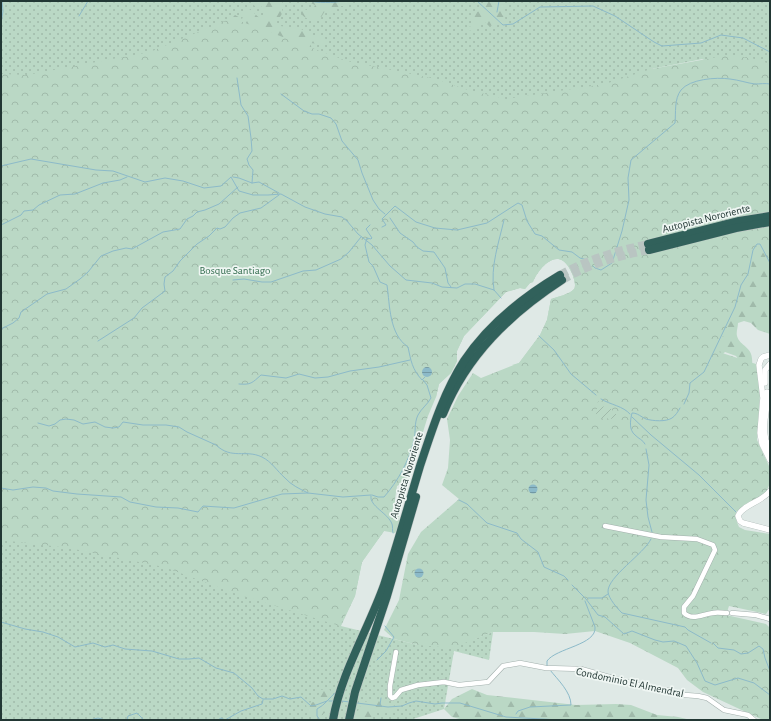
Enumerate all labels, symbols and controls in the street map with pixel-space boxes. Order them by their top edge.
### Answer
street label: Autopista Nororiente [661,202,751,235]
park label: Bosque Santiago [200,265,271,276]
street label: Autopista Nororiente [388,430,425,520]
street label: Condominio El Almendral [575,666,685,699]

